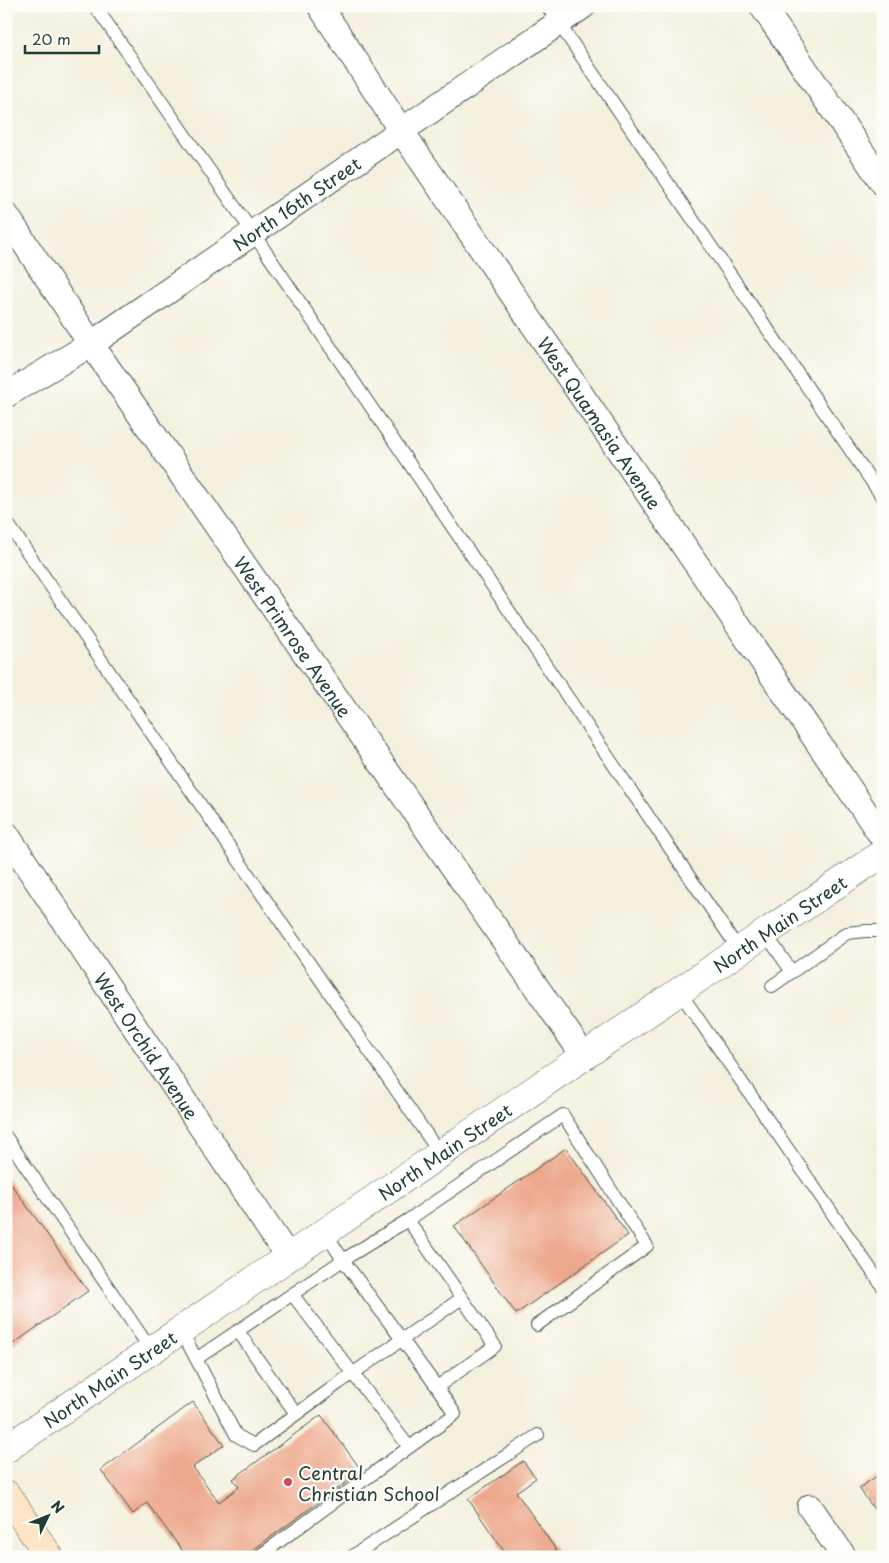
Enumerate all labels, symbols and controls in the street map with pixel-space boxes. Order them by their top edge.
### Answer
scale bar [25,22,99,54]
text: 20 m [32,27,71,50]
street label: North 16th Street [227,149,366,257]
street label: West Quamasia Avenue [532,331,669,514]
street label: West Primrose Avenue [228,550,359,722]
street label: North Main Street [707,868,852,979]
street label: West Orchid Avenue [88,967,206,1124]
street label: North Main Street [372,1096,517,1206]
street label: North Main Street [37,1324,182,1434]
place label: Central Christian School [298,1459,440,1507]
marker: Central Christian School [282,1476,294,1488]
north arrow [22,1490,72,1540]
text: N [46,1496,69,1518]

